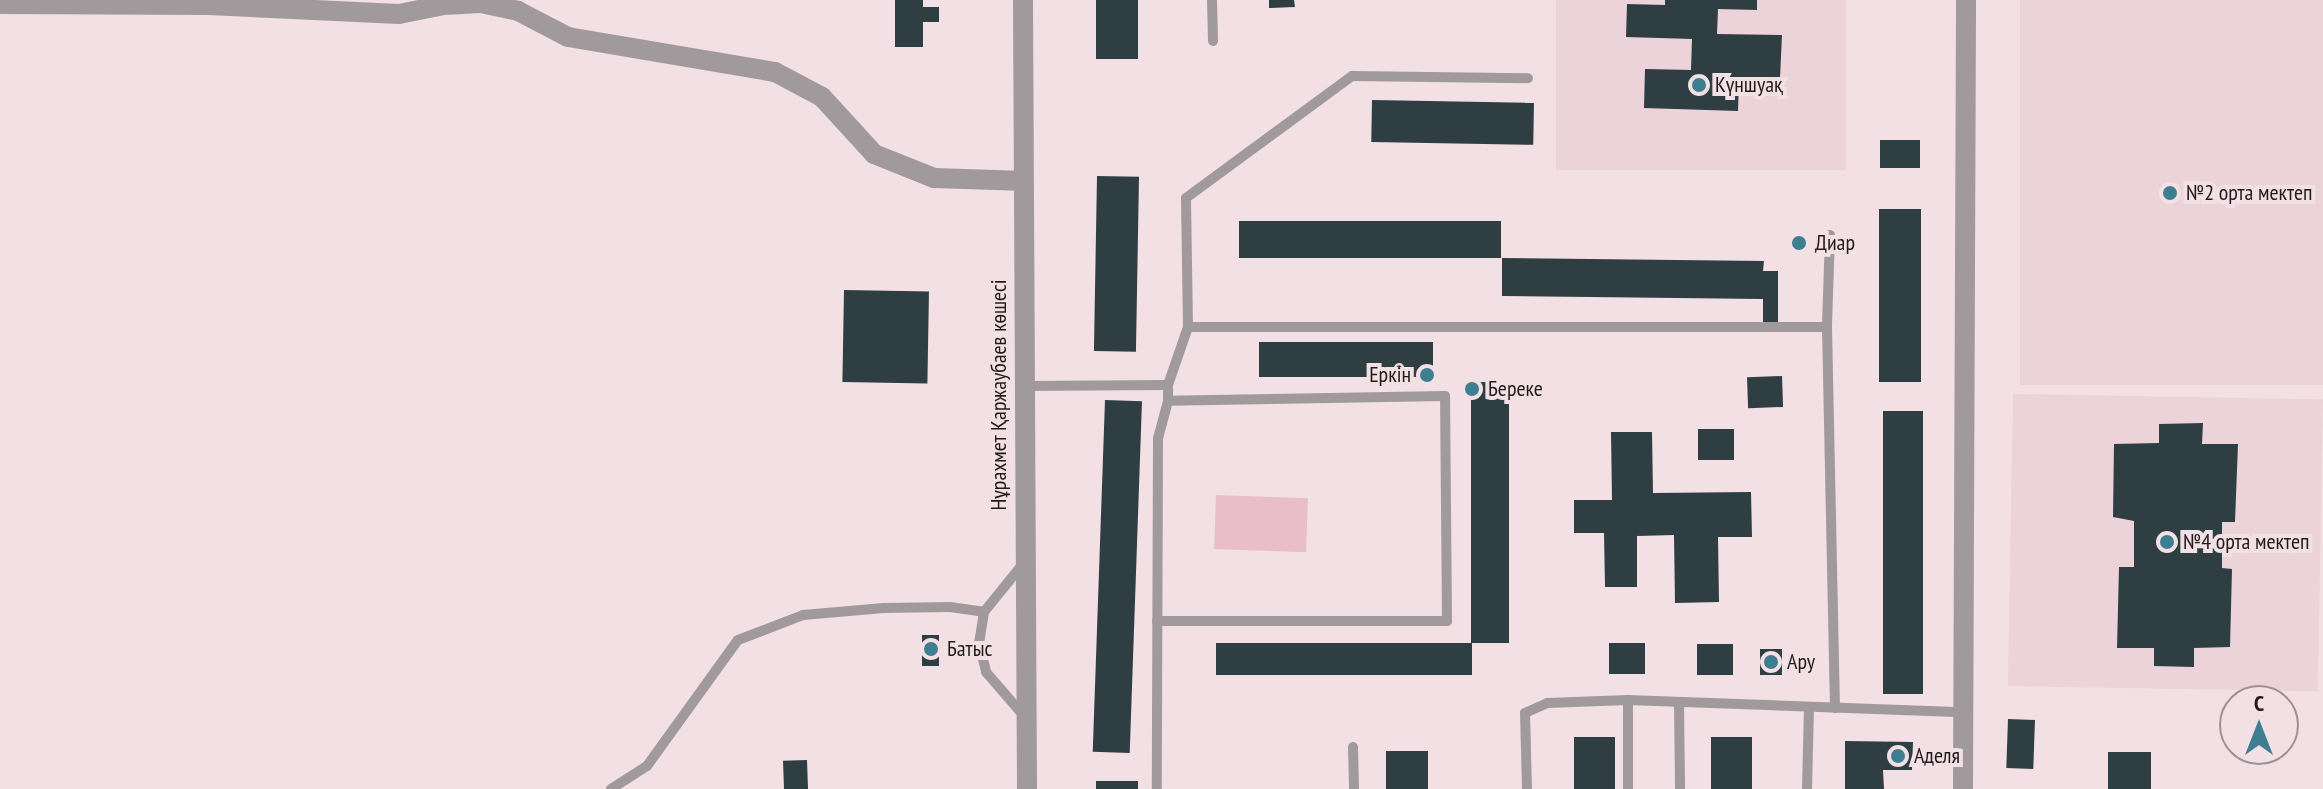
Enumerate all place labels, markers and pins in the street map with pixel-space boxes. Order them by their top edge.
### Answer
place label: Күншуақ [1715,72,1783,98]
marker: Күншуақ [1690,76,1708,94]
place label: №2 орта мектеп [2186,180,2312,206]
marker: №2 орта мектеп [2161,184,2179,202]
place label: Диар [1815,230,1855,256]
marker: Диар [1790,234,1808,252]
place label: Еркін [1369,362,1411,388]
marker: Еркін [1418,366,1436,384]
place label: Береке [1488,376,1543,402]
marker: Береке [1463,380,1481,398]
place label: №4 орта мектеп [2183,529,2309,555]
marker: №4 орта мектеп [2158,533,2176,551]
place label: Батыс [947,636,992,662]
marker: Батыс [922,640,940,658]
place label: Ару [1787,649,1815,675]
marker: Ару [1762,653,1780,671]
place label: Аделя [1914,743,1960,769]
marker: Аделя [1889,747,1907,765]

